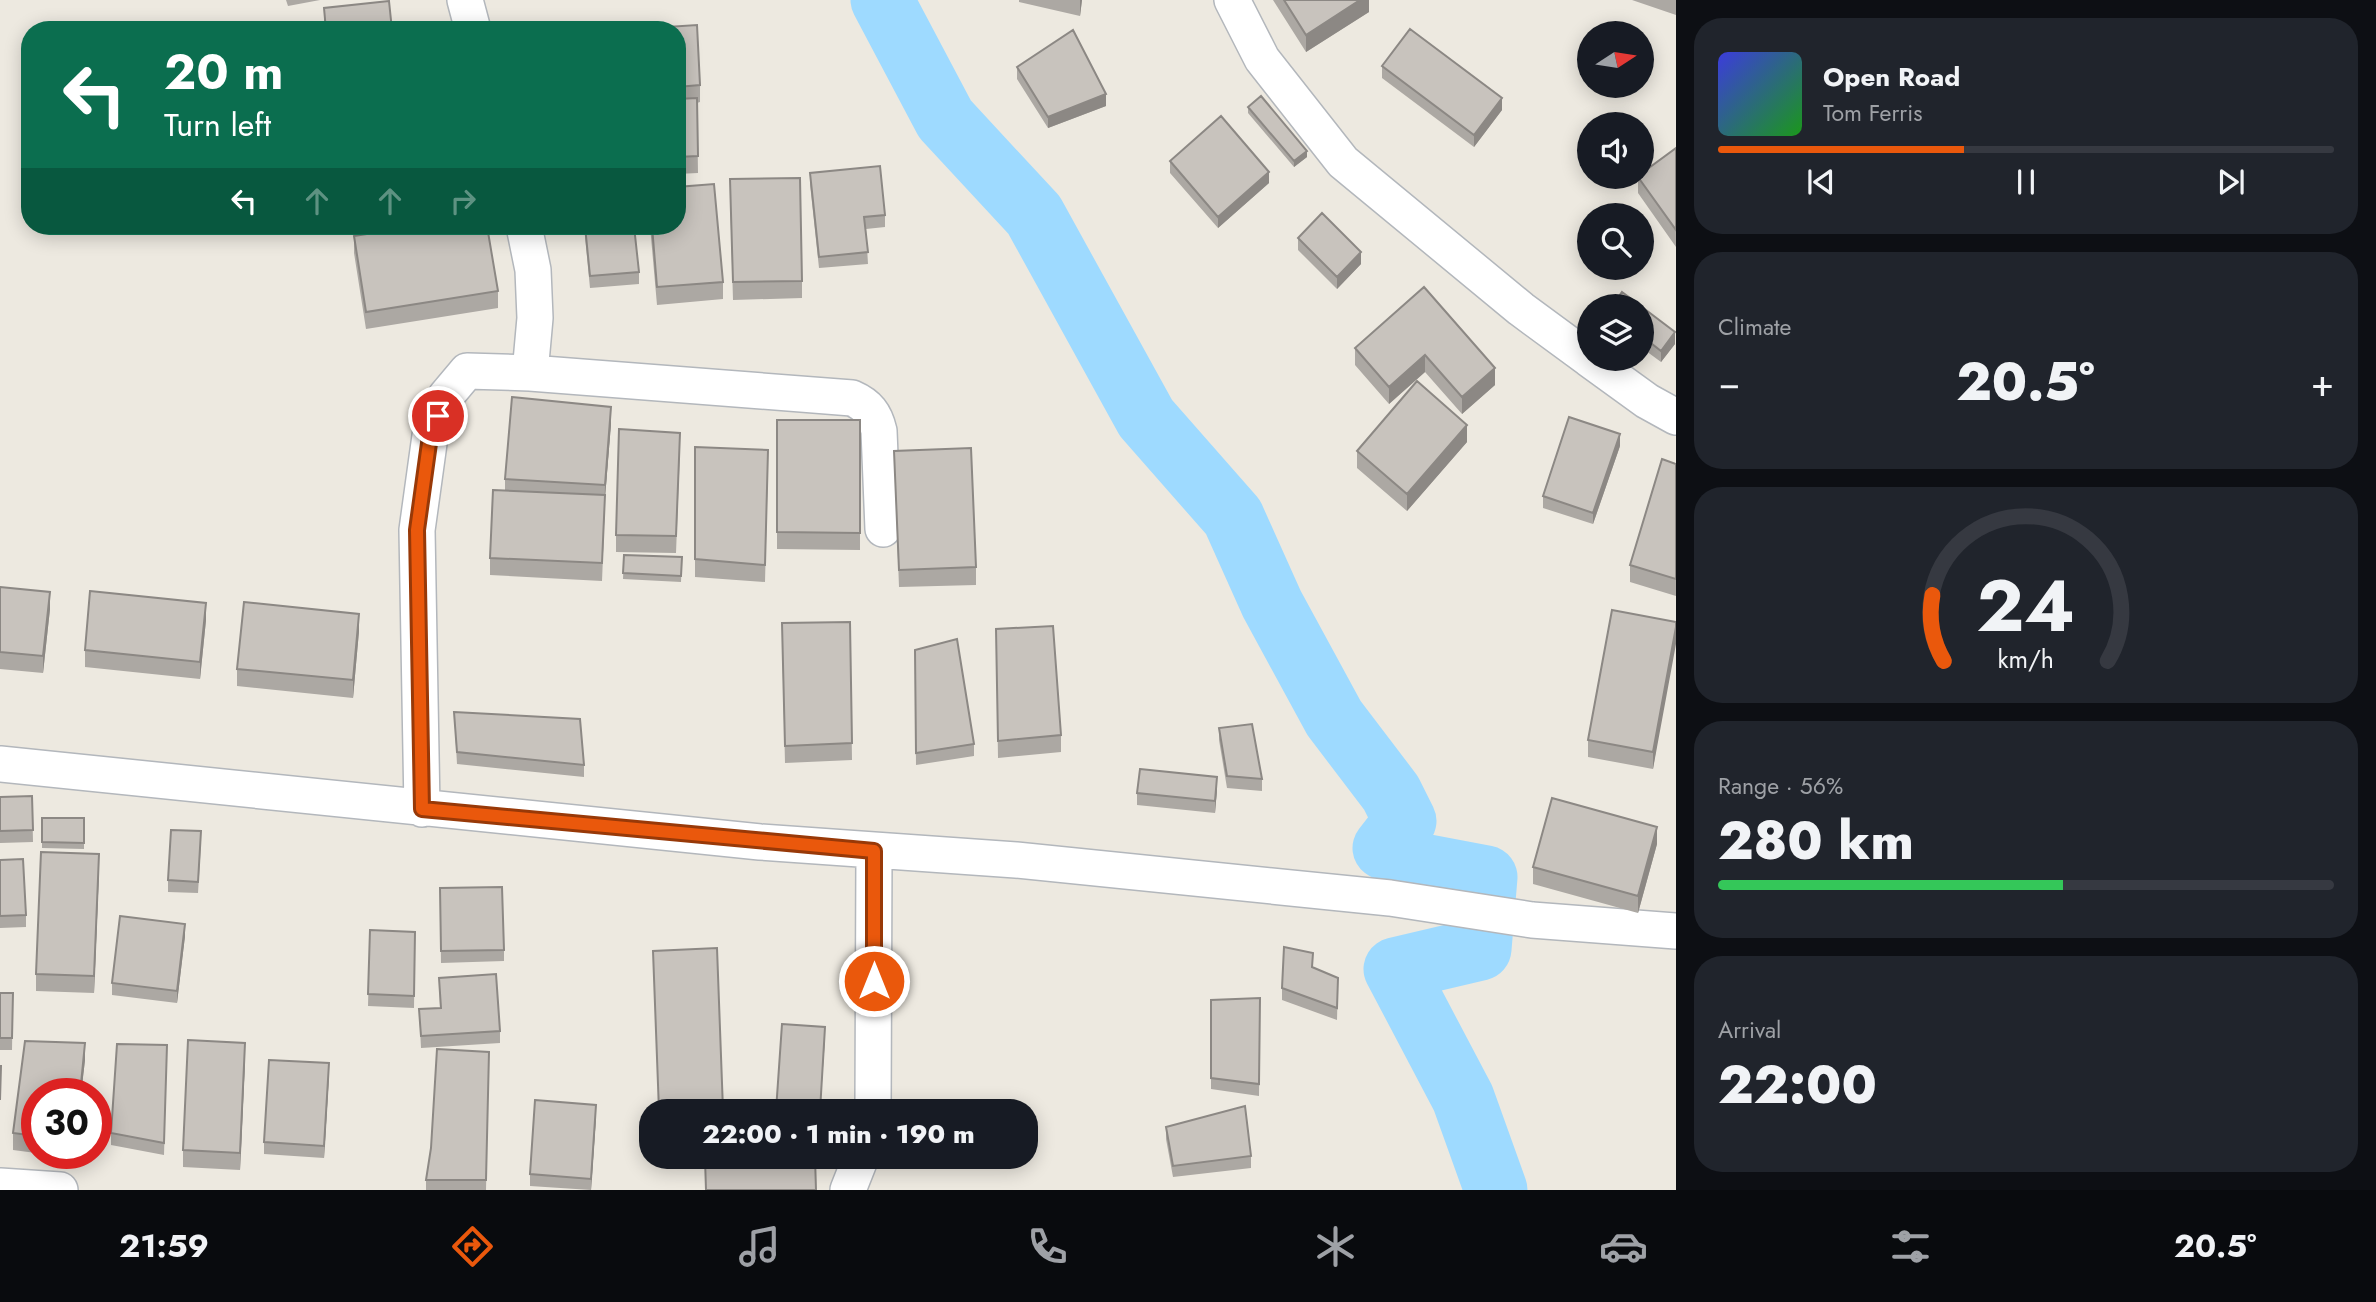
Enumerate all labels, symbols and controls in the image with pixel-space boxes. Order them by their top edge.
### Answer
north arrow [1577,21,1654,98]
map controls [1577,21,1654,371]
text: 20 m [164,37,283,107]
icon: left [49,49,140,140]
text: Open Road [1823,58,1960,96]
text: Tom Ferris [1823,96,1922,130]
text: Turn left [164,102,271,148]
button: sound [1577,112,1654,189]
icon: previous [1802,163,1840,201]
icon: pause [2007,163,2045,201]
icon: next [2212,163,2250,201]
icon: left [225,182,263,220]
icon: ahead [298,182,336,220]
icon: ahead [371,182,409,220]
icon: right [444,182,482,220]
button: search [1577,203,1654,280]
button: layers [1577,294,1654,371]
text: Climate [1718,310,1791,344]
text: 20.5° [1956,344,2095,420]
text: − [1718,355,1740,410]
text: + [2311,355,2334,410]
pin [408,386,468,446]
icon: arrive [419,397,457,435]
text: 24 [1977,553,2075,658]
text: km/h [1998,641,2054,677]
text: Range · 56% [1718,769,1843,803]
text: 280 km [1718,803,1914,879]
position arrow [837,944,911,1018]
text: Arrival [1718,1013,1781,1047]
text: 22:00 [1718,1047,1877,1123]
speed limit sign: 30 [21,1078,112,1169]
text: 22:00 · 1 min · 190 m [702,1115,975,1153]
icon: directions [448,1222,497,1271]
icon: music [735,1222,784,1271]
icon: phone [1023,1222,1072,1271]
icon: climate [1311,1222,1360,1271]
icon: car [1599,1222,1648,1271]
icon: filters [1886,1222,1935,1271]
text: 21:59 [119,1223,209,1269]
text: 20.5° [2174,1223,2257,1269]

